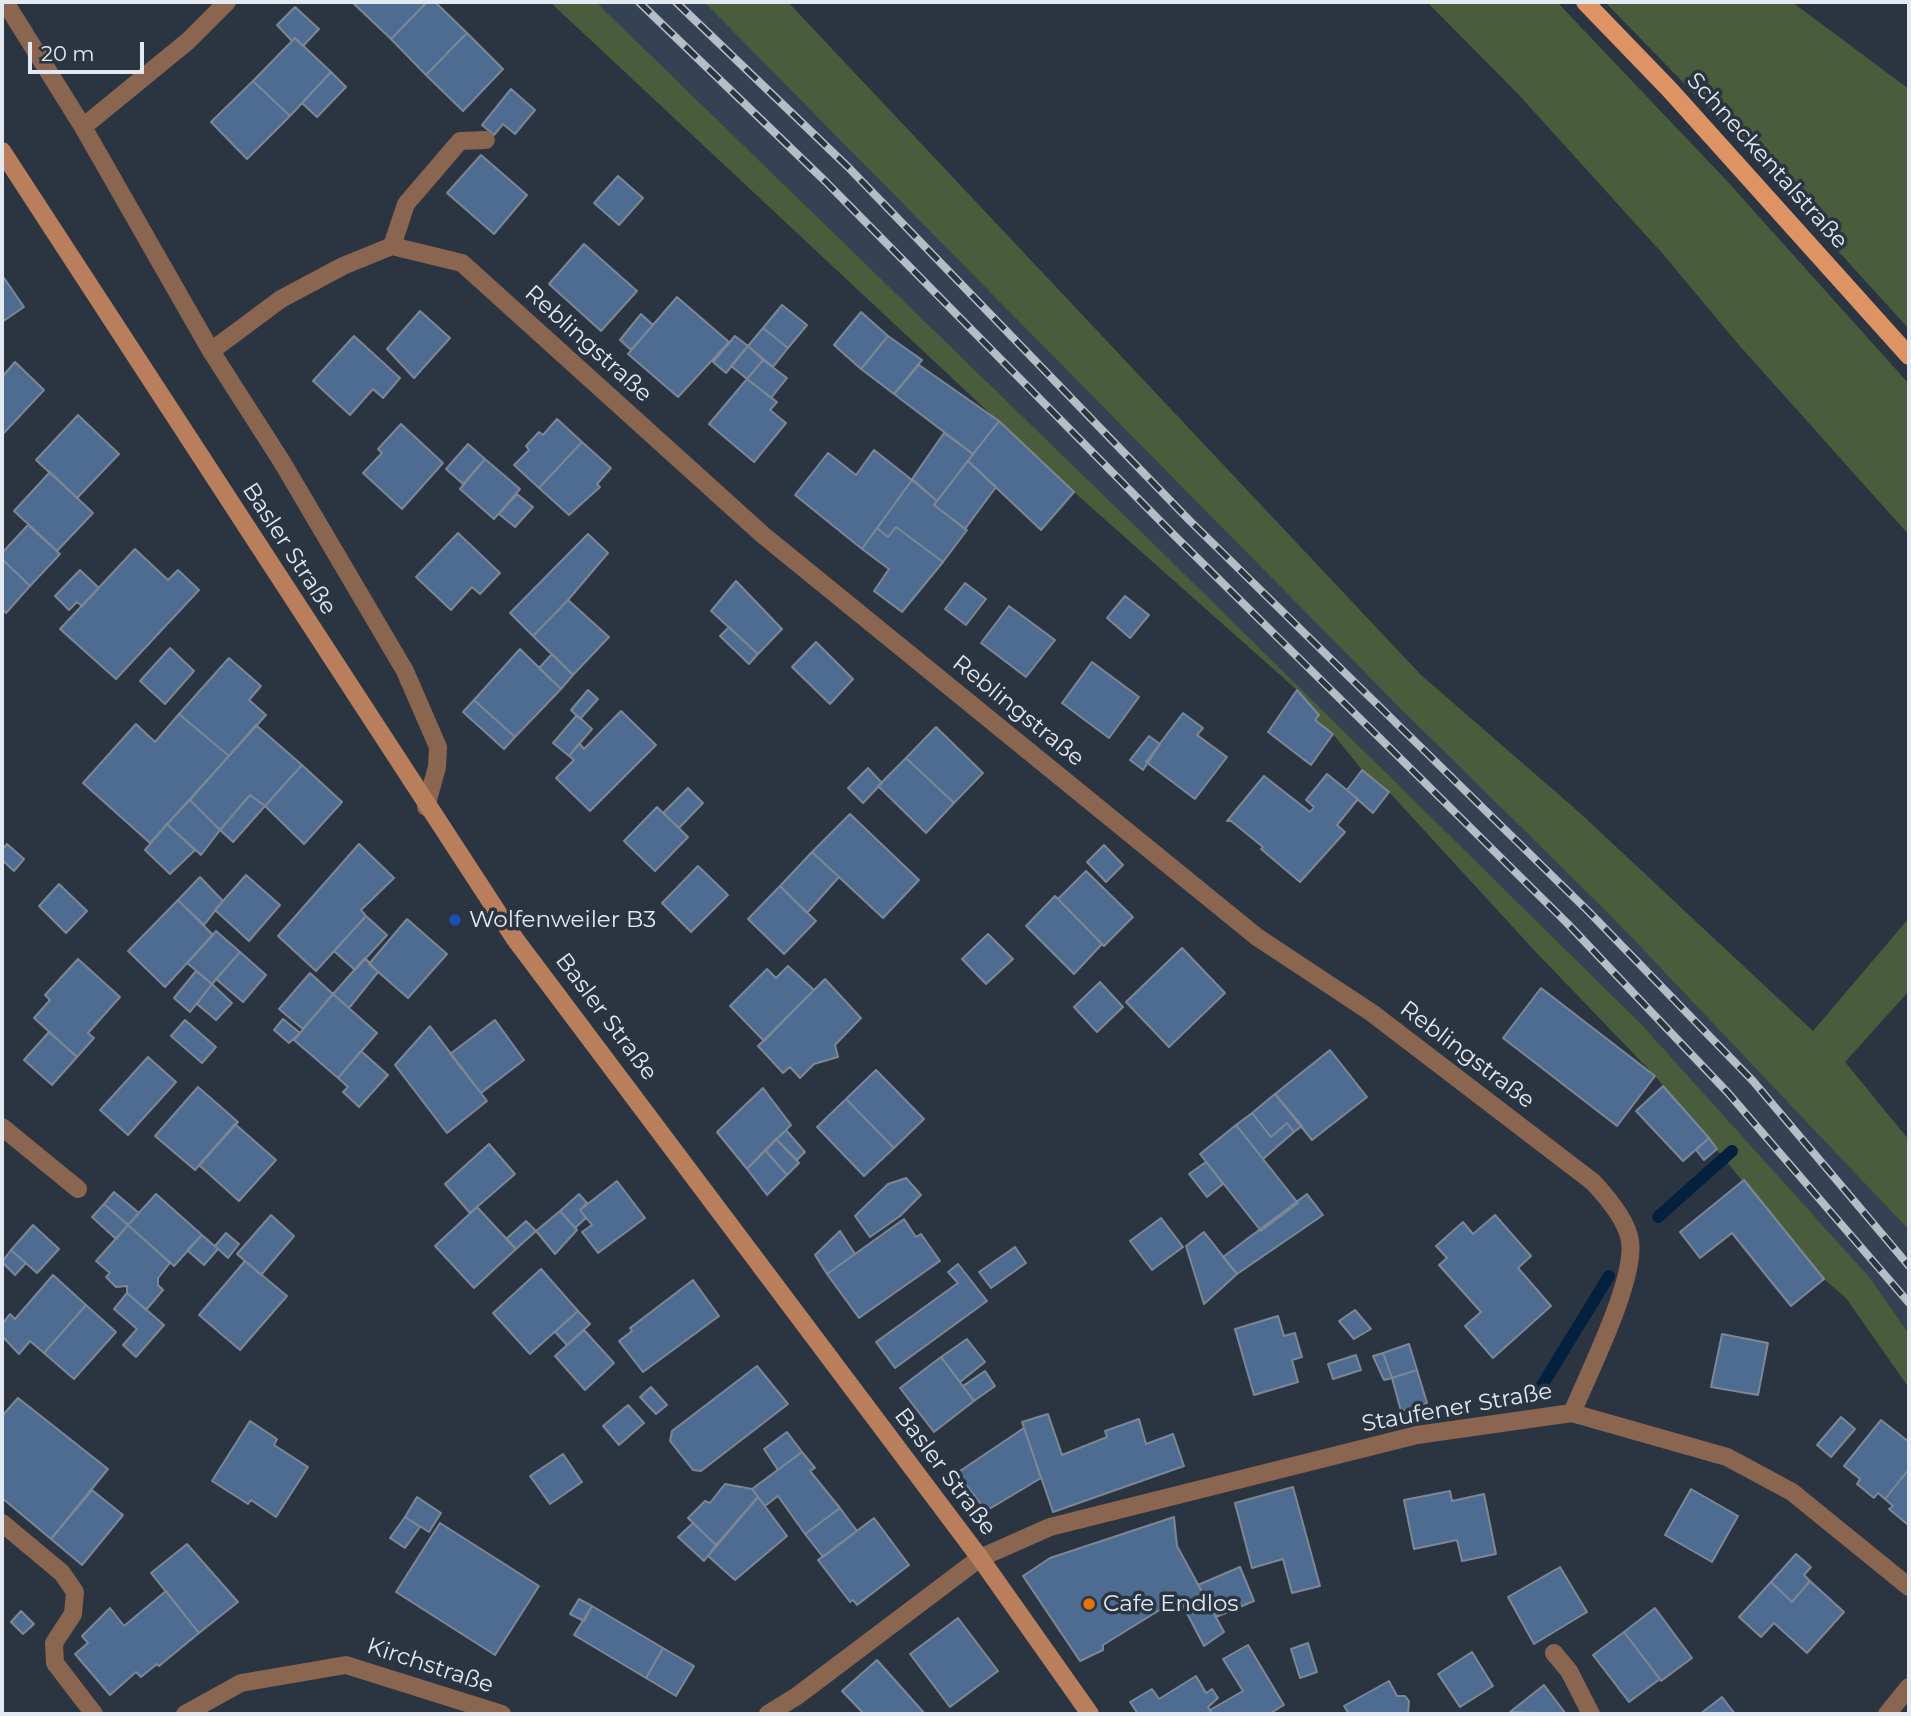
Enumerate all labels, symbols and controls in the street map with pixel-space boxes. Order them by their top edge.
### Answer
scale bar [32,28,147,72]
text: 20 m [41,41,95,66]
street label: Schneckentalstraße [1681,67,1853,255]
street label: Reblingstraße [519,280,657,408]
street label: Basler Straße [236,478,342,620]
street label: Reblingstraße [947,649,1089,773]
place label: Wolfenweiler B3 [469,906,656,934]
marker: Wolfenweiler B3 [447,912,463,928]
street label: Basler Straße [549,948,663,1086]
street label: Reblingstraße [1394,995,1540,1115]
street label: Staufener Straße [1360,1378,1554,1438]
street label: Basler Straße [888,1403,1002,1541]
place label: Cafe Endlos [1103,1590,1239,1618]
marker: Cafe Endlos [1081,1596,1097,1612]
street label: Kirchstraße [363,1633,497,1699]

